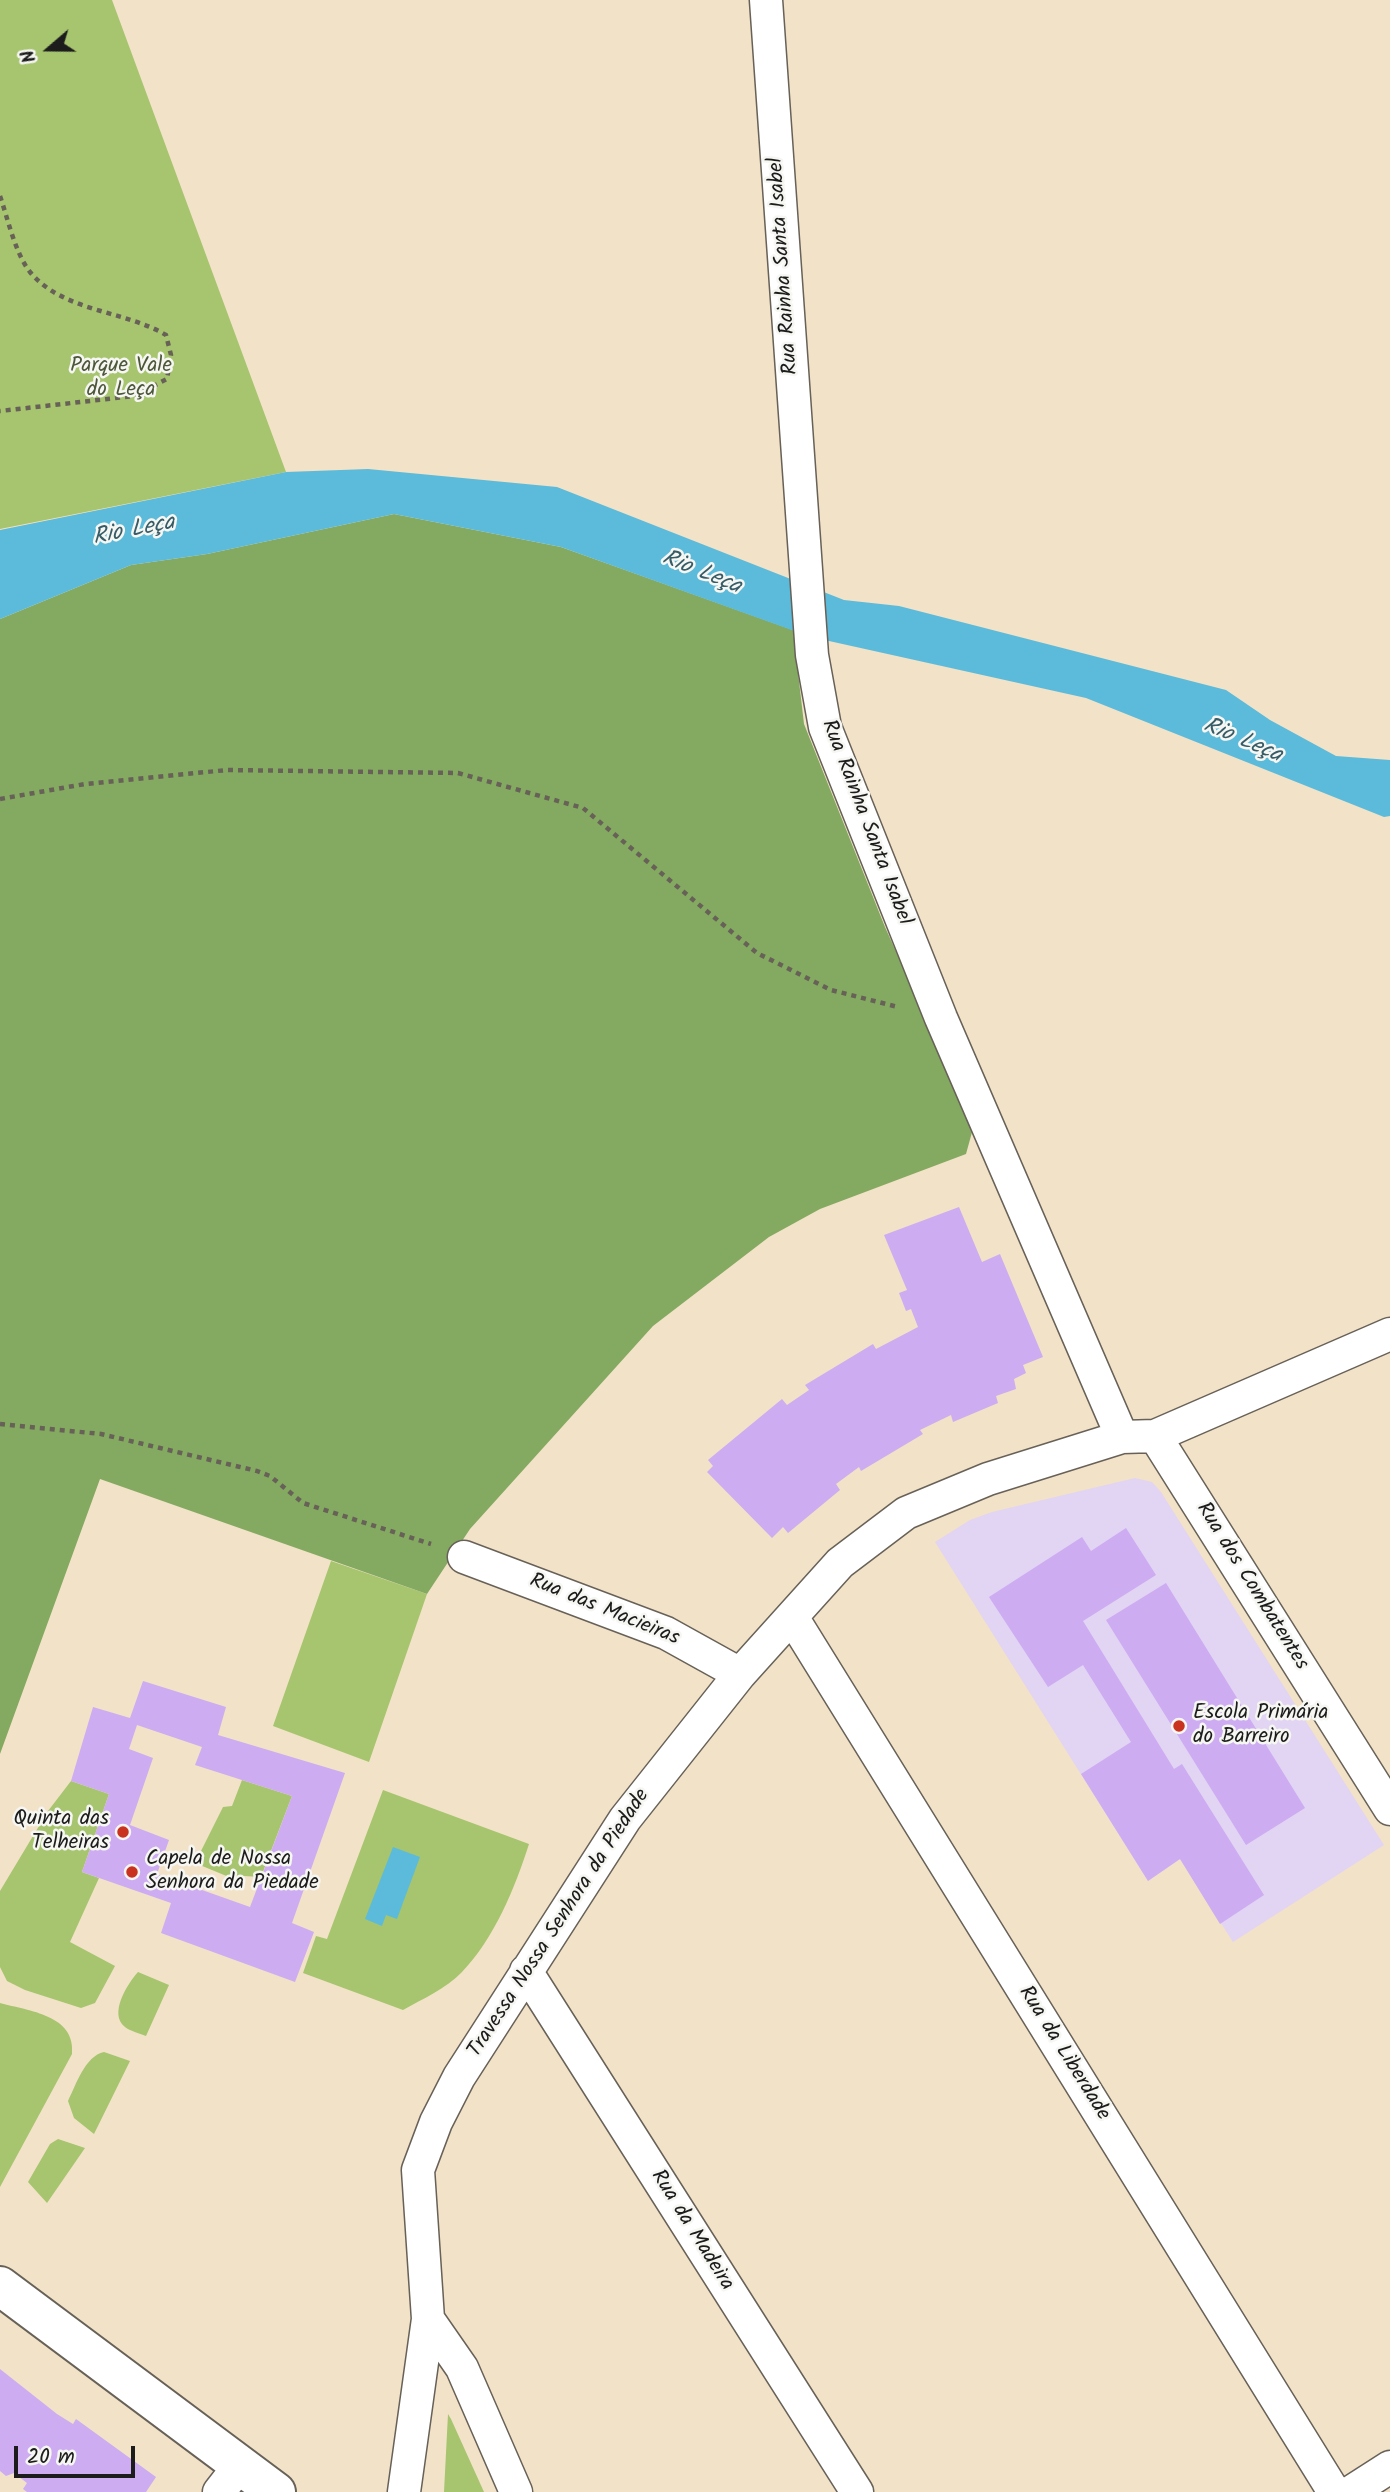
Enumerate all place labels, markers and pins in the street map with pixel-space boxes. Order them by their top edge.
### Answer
place label: Escola Primária do Barreiro [1193,1701,1328,1751]
marker: Escola Primária do Barreiro [1171,1718,1187,1734]
place label: Quinta das Telheiras [14,1807,109,1857]
marker: Quinta das Telheiras [115,1824,131,1840]
place label: Capela de Nossa Senhora da Piedade [146,1847,319,1897]
marker: Capela de Nossa Senhora da Piedade [124,1864,140,1880]

